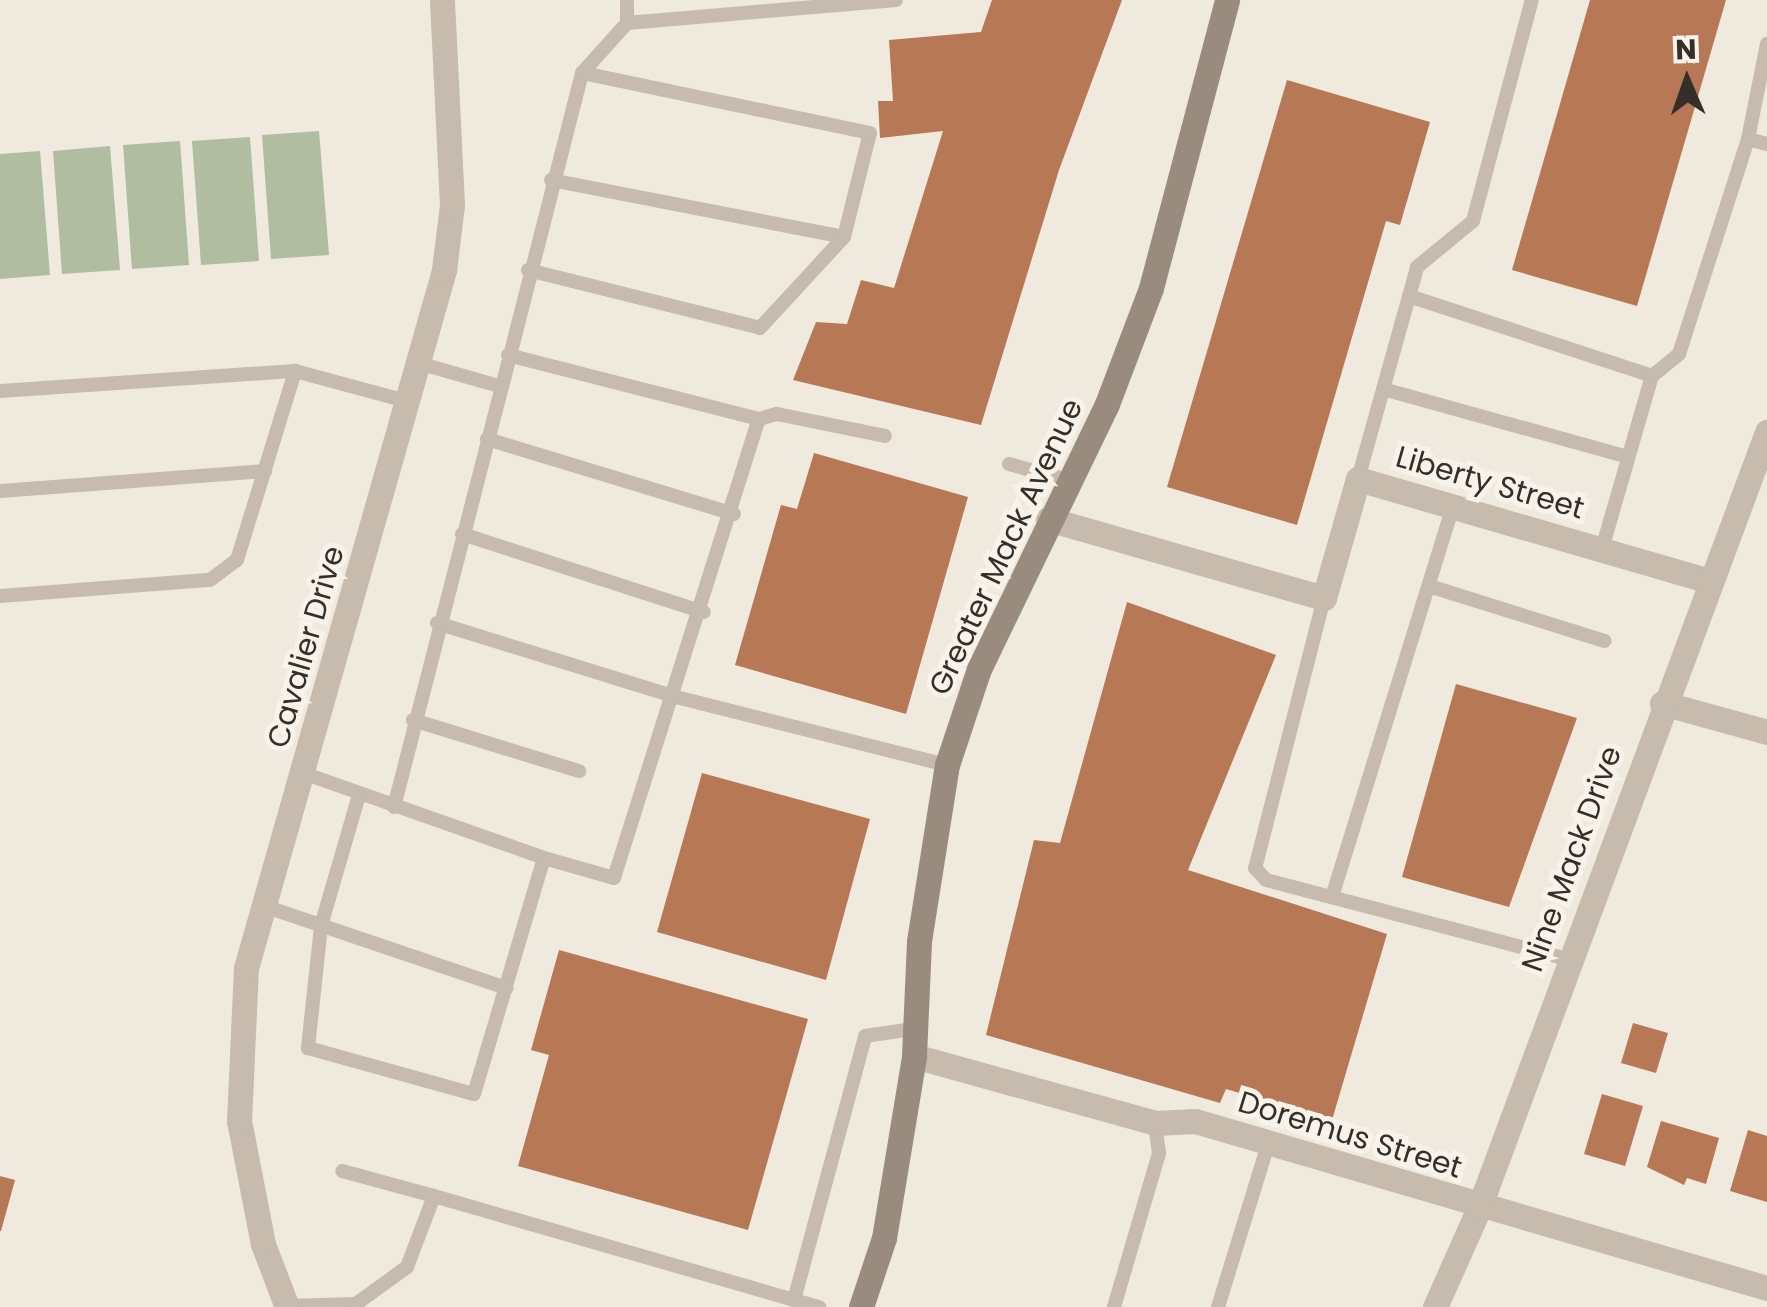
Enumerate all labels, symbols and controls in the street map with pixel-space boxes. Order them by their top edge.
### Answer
north arrow [1637,30,1737,130]
text: N [1675,30,1697,69]
street label: Greater Mack Avenue [922,393,1090,701]
street label: Liberty Street [1392,439,1588,527]
street label: Cavalier Drive [260,542,352,752]
street label: Nine Mack Drive [1515,741,1629,977]
street label: Doremus Street [1234,1084,1466,1186]

